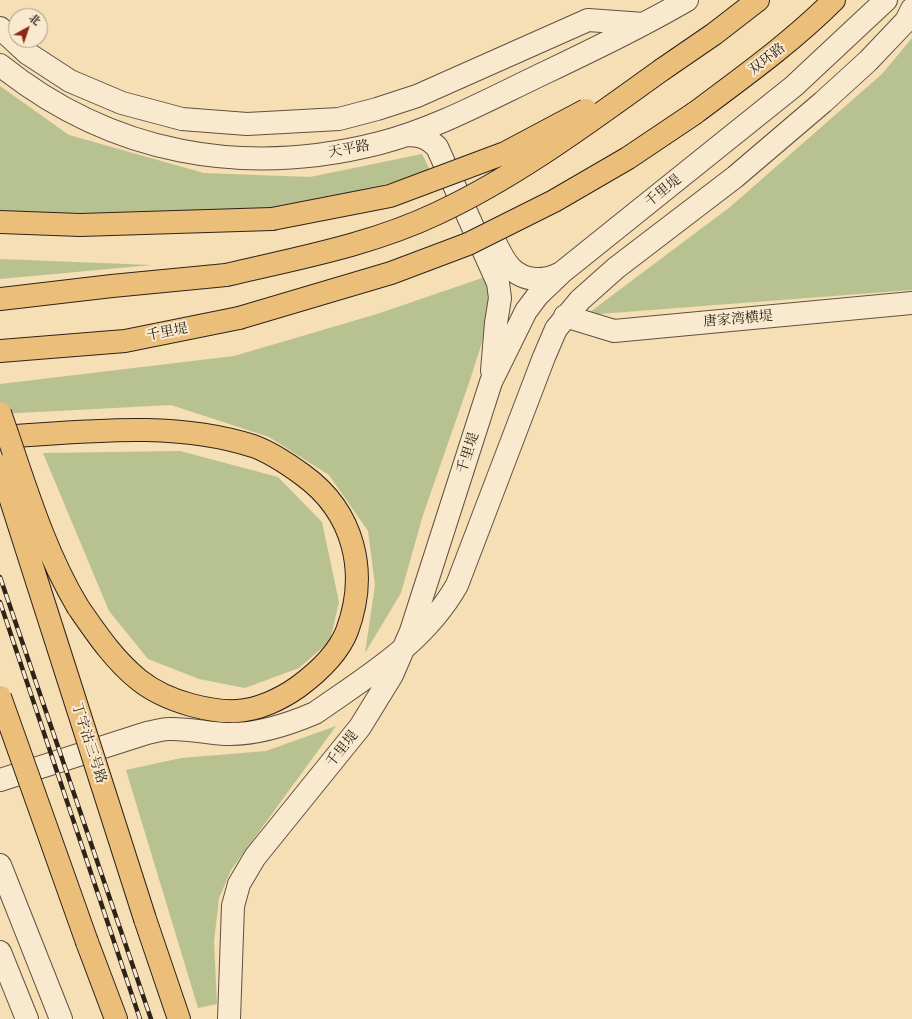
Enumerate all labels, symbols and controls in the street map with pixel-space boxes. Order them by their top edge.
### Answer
north arrow [8,8,48,48]
text: 北 [26,11,44,28]
street label: 双环路 [745,39,789,79]
street label: 天平路 [327,137,371,161]
street label: 千里堤 [641,171,685,211]
street label: 唐家湾横堤 [702,308,774,330]
street label: 千里堤 [145,320,189,344]
street label: 千里堤 [454,430,482,476]
street label: 丁字沽三号路 [68,700,110,786]
street label: 千里堤 [322,727,362,771]

